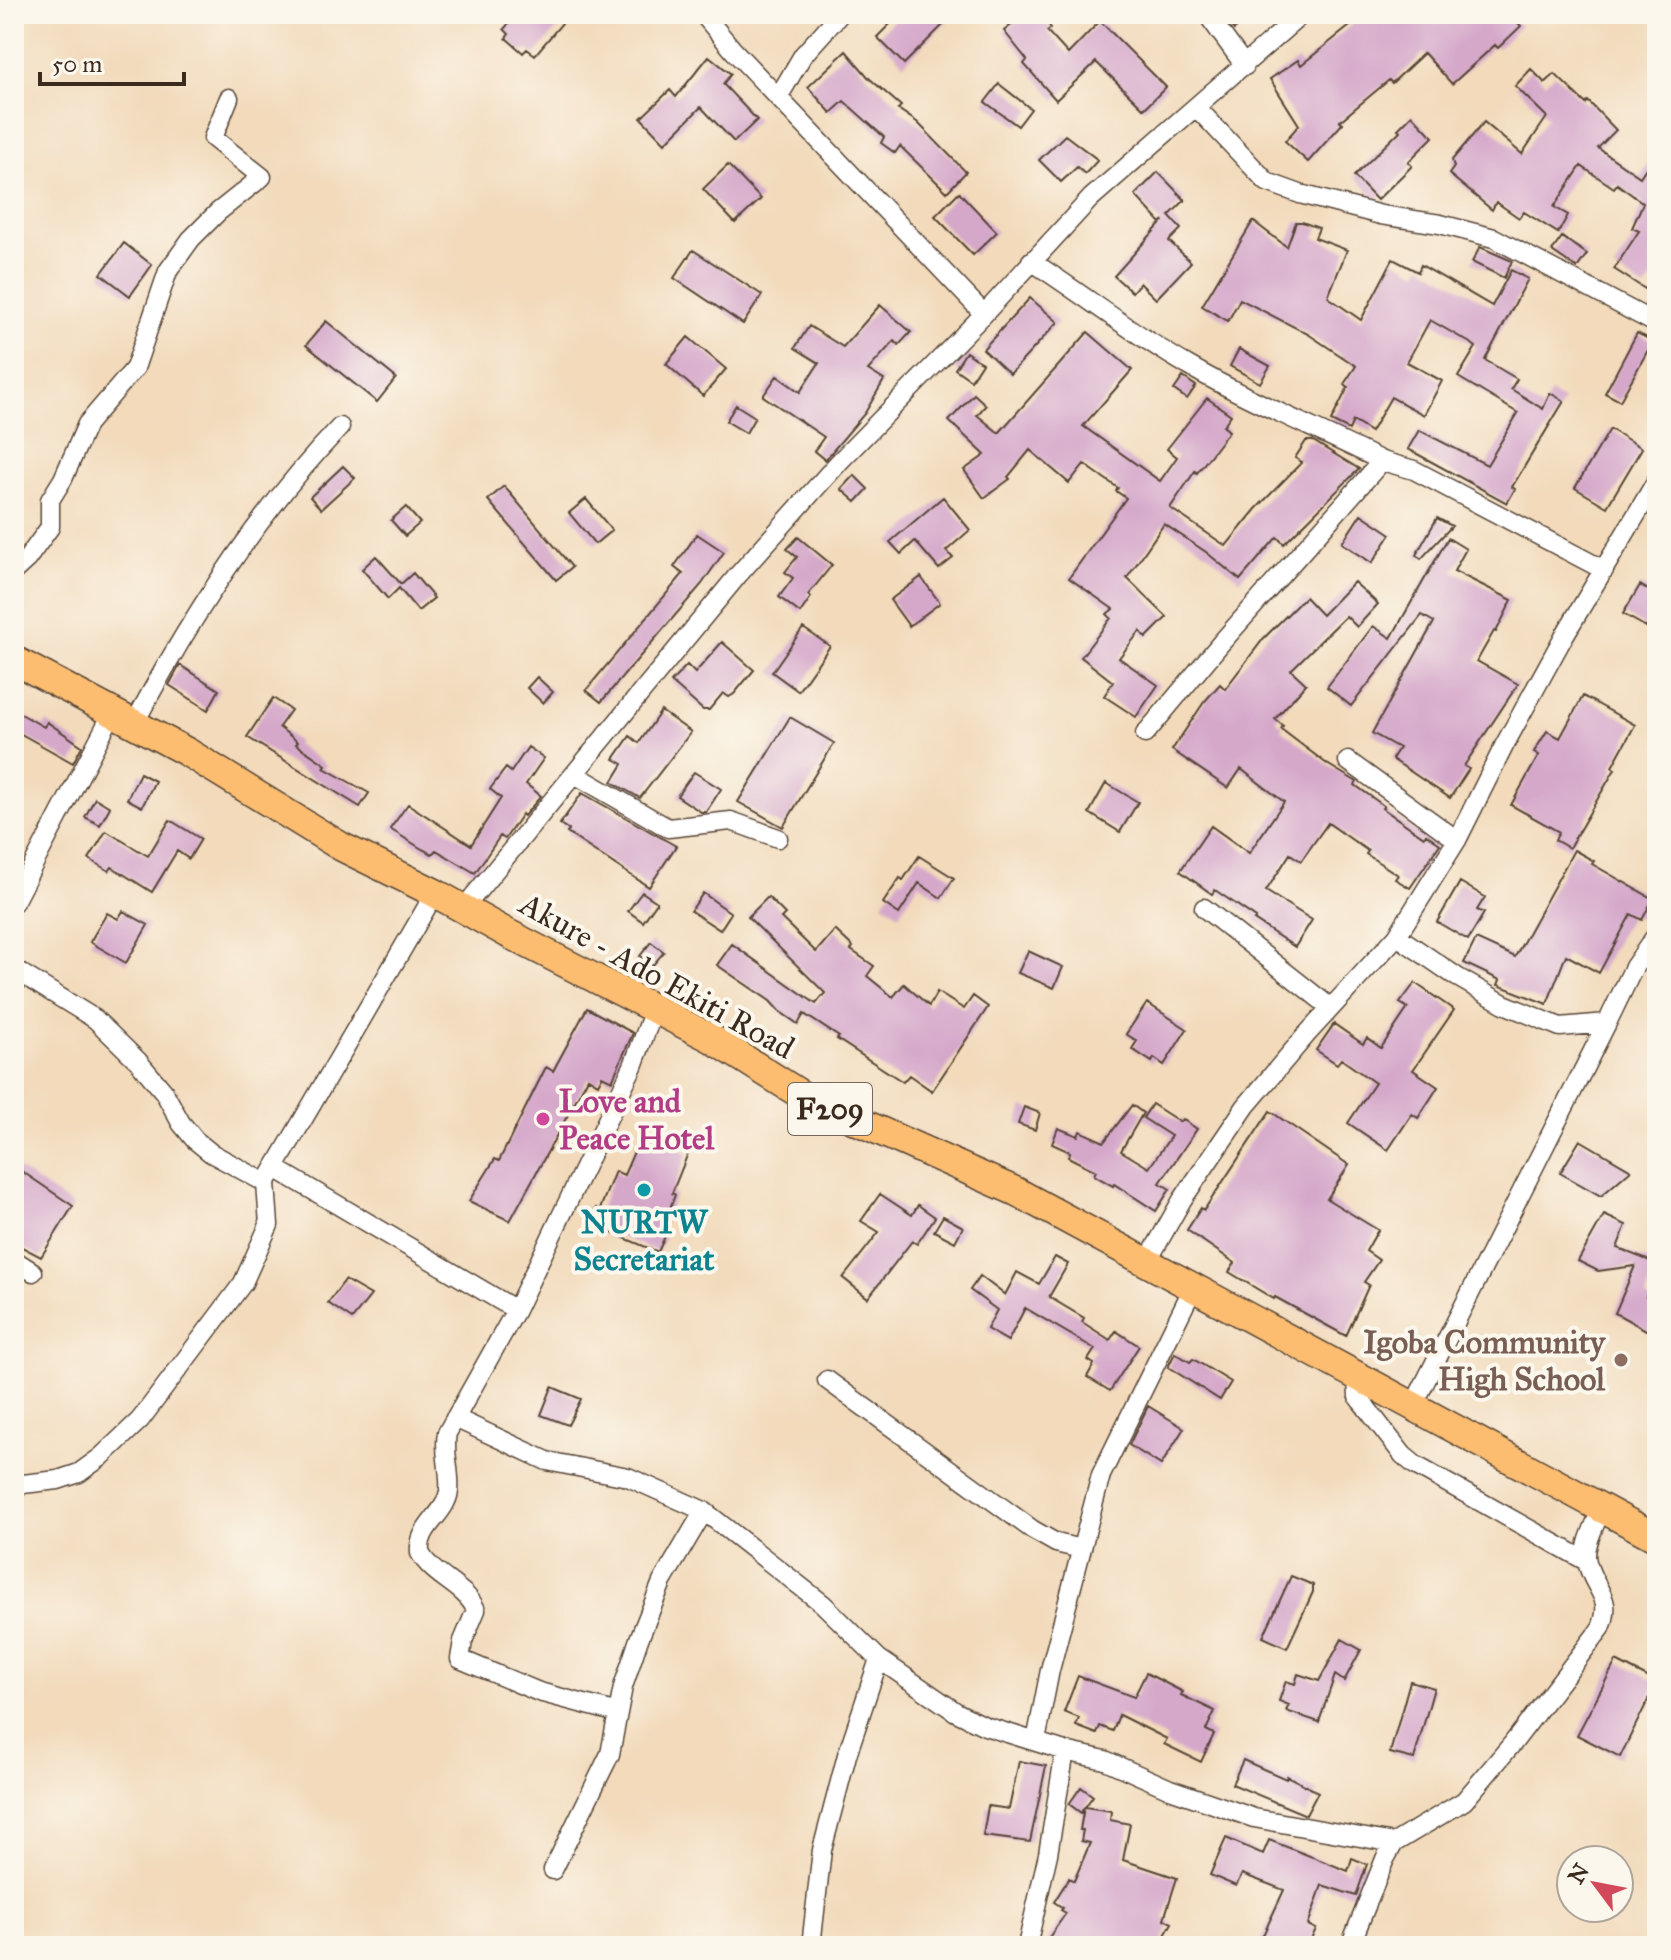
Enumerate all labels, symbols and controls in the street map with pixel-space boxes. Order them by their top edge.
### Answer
scale bar [40,36,184,86]
text: 50 m [52,49,102,79]
street label: Akure - Ado Ekiti Road [511,883,801,1068]
place label: Love and Peace Hotel [559,1082,715,1158]
road number: F209 [788,1083,872,1135]
marker: Love and Peace Hotel [534,1110,552,1128]
marker: NURTW Secretariat [635,1181,653,1199]
place label: NURTW Secretariat [574,1203,715,1279]
place label: Igoba Community High School [1363,1323,1606,1399]
marker: Igoba Community High School [1612,1351,1630,1369]
north arrow [1555,1844,1635,1924]
text: N [1562,1858,1595,1889]

